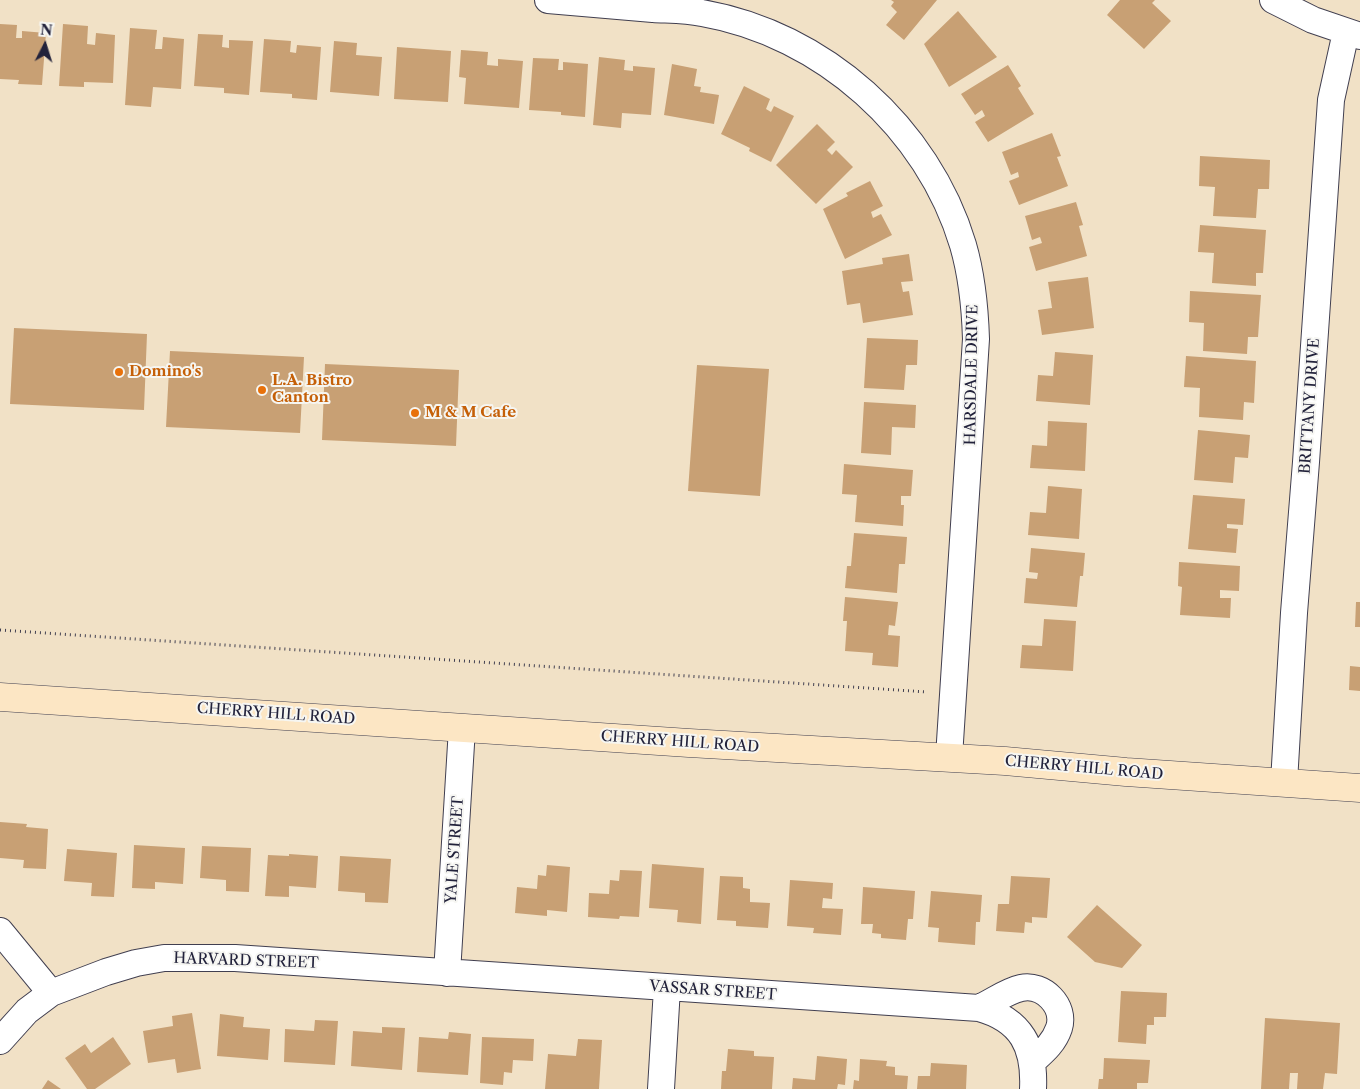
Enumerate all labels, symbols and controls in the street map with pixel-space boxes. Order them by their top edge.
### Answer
north arrow [20,20,70,70]
text: N [39,21,53,40]
street label: HARSDALE DRIVE [962,305,982,445]
street label: BRITTANY DRIVE [1296,337,1324,475]
place label: Domino's [129,363,202,381]
marker: Domino's [113,366,125,378]
place label: L.A. Bistro Canton [272,372,352,407]
marker: L.A. Bistro Canton [256,384,268,396]
place label: M & M Cafe [425,404,516,422]
marker: M & M Cafe [409,407,421,419]
street label: CHERRY HILL ROAD [196,699,356,729]
street label: CHERRY HILL ROAD [600,727,760,757]
street label: CHERRY HILL ROAD [1004,752,1164,784]
street label: YALE STREET [442,796,468,904]
street label: HARVARD STREET [173,949,319,973]
street label: VASSAR STREET [649,978,777,1004]

